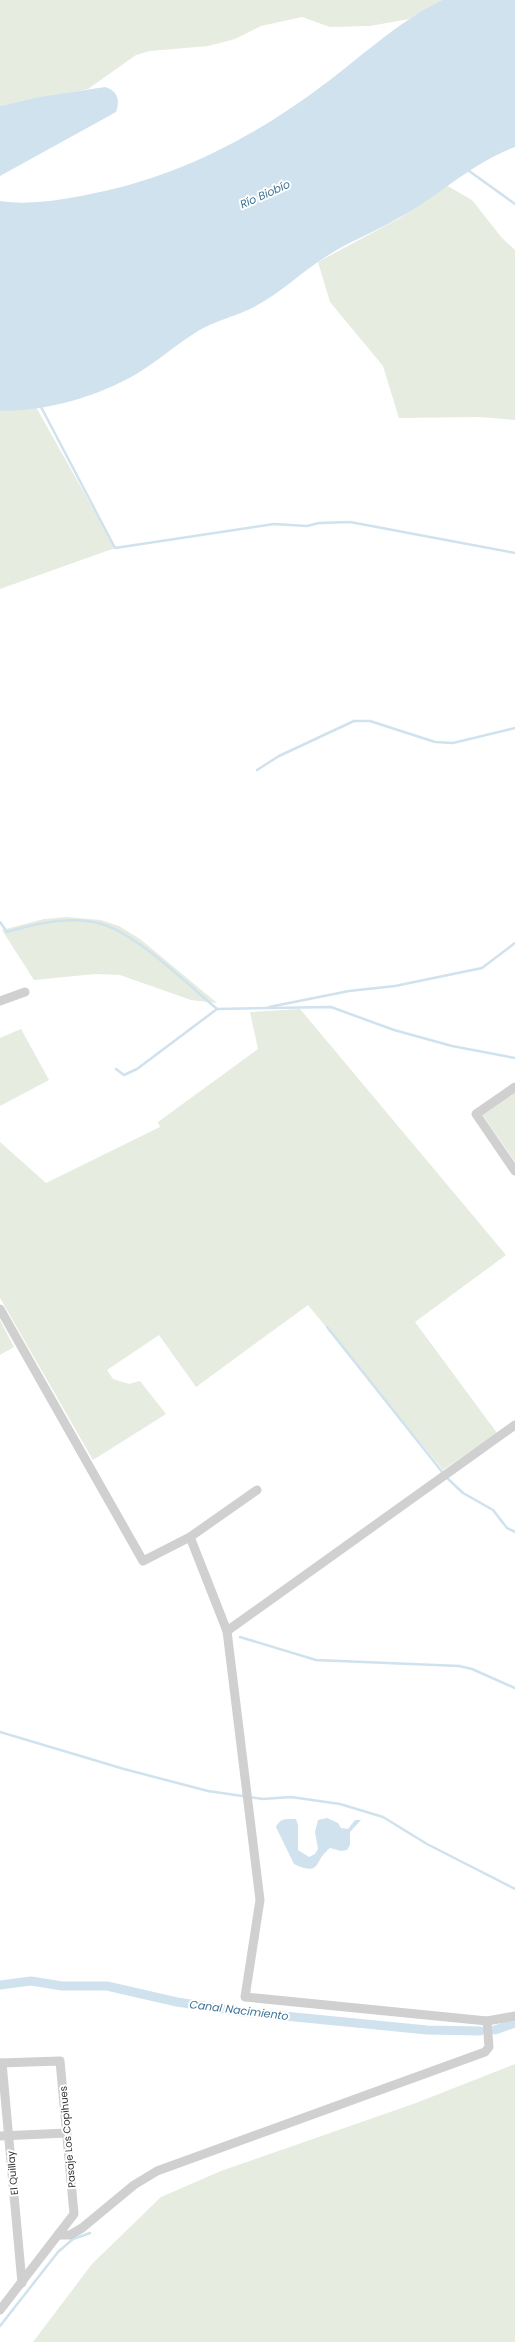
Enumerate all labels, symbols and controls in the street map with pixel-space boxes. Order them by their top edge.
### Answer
water label: Río Biobío [237,176,293,212]
water label: Canal Nacimiento [188,1996,290,2024]
street label: Pasaje Los Copihues [56,2085,79,2188]
street label: El Quillay [3,2150,22,2196]

